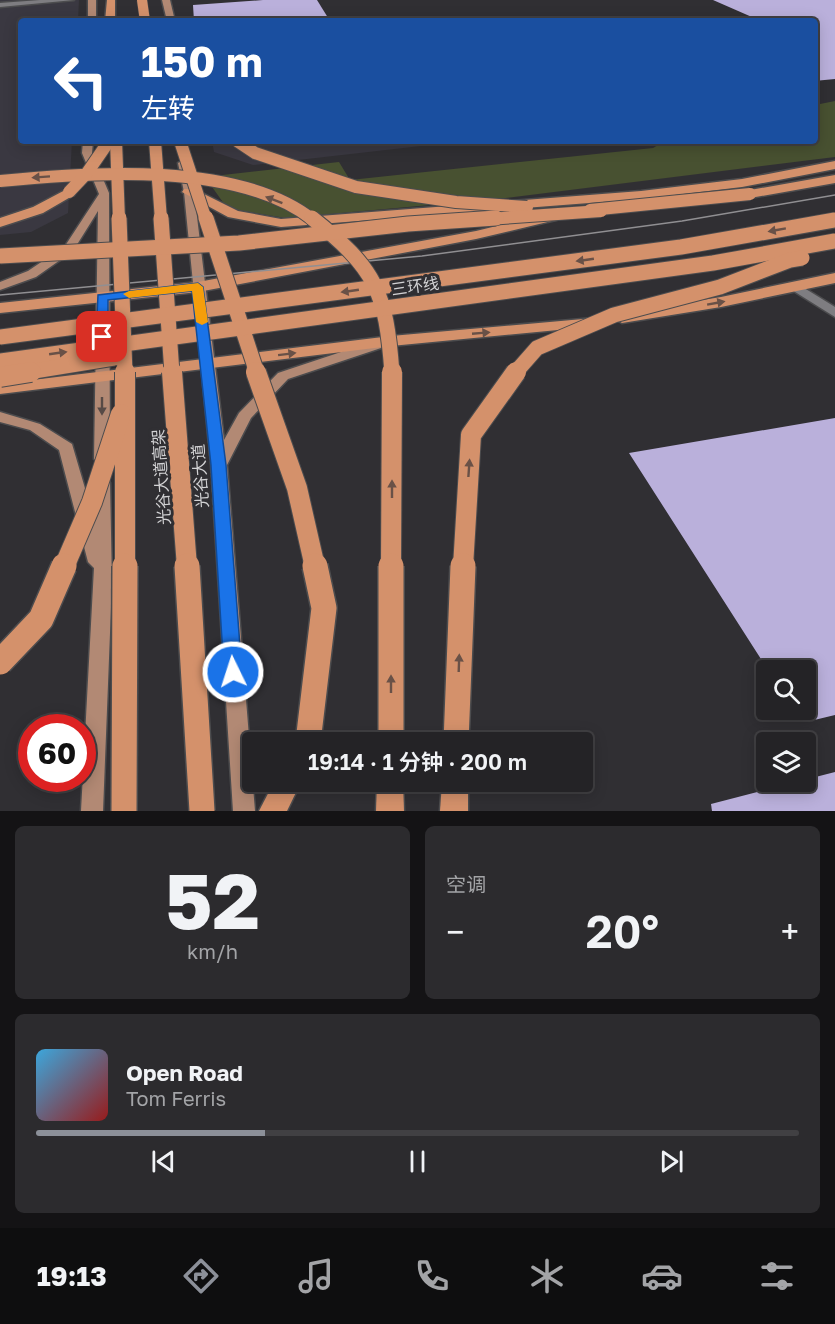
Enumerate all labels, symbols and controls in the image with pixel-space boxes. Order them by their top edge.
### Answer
text: 150 m [141,36,263,86]
icon: left [42,42,120,120]
text: 左转 [141,92,195,124]
one-way arrow [31,172,50,181]
one-way arrow [265,195,283,205]
one-way arrow [768,226,787,235]
one-way arrow [575,256,594,265]
street label: 三环线 [390,273,440,299]
one-way arrow [340,287,359,296]
one-way arrow [707,298,726,307]
pin [76,311,127,362]
icon: arrive [85,320,118,353]
one-way arrow [472,328,491,338]
one-way arrow [49,348,68,358]
one-way arrow [278,349,297,359]
one-way arrow [97,397,107,416]
street label: 光谷大道高架 [148,428,174,526]
street label: 光谷大道 [188,443,212,509]
one-way arrow [464,459,474,478]
one-way arrow [387,480,397,499]
position arrow [201,640,265,704]
one-way arrow [454,654,464,673]
map controls [756,660,816,792]
button: search [756,660,816,720]
one-way arrow [386,675,396,694]
speed limit sign: 60 [18,714,96,792]
button: layers [756,732,816,792]
text: 19:14 · 1 分钟 · 200 m [308,748,527,775]
text: 52 [165,853,260,946]
text: 空调 [446,872,486,896]
text: 20° [586,904,659,958]
text: − [446,912,464,951]
text: + [781,912,799,951]
text: km/h [187,939,238,963]
text: Open Road [126,1059,243,1086]
text: Tom Ferris [126,1086,226,1110]
icon: previous [147,1145,180,1178]
icon: pause [401,1145,434,1178]
icon: next [655,1145,688,1178]
icon: directions [180,1255,222,1297]
icon: music [295,1255,337,1297]
icon: phone [411,1255,453,1297]
icon: climate [526,1255,568,1297]
icon: car [641,1255,683,1297]
icon: filters [756,1255,798,1297]
text: 19:13 [37,1260,107,1292]

